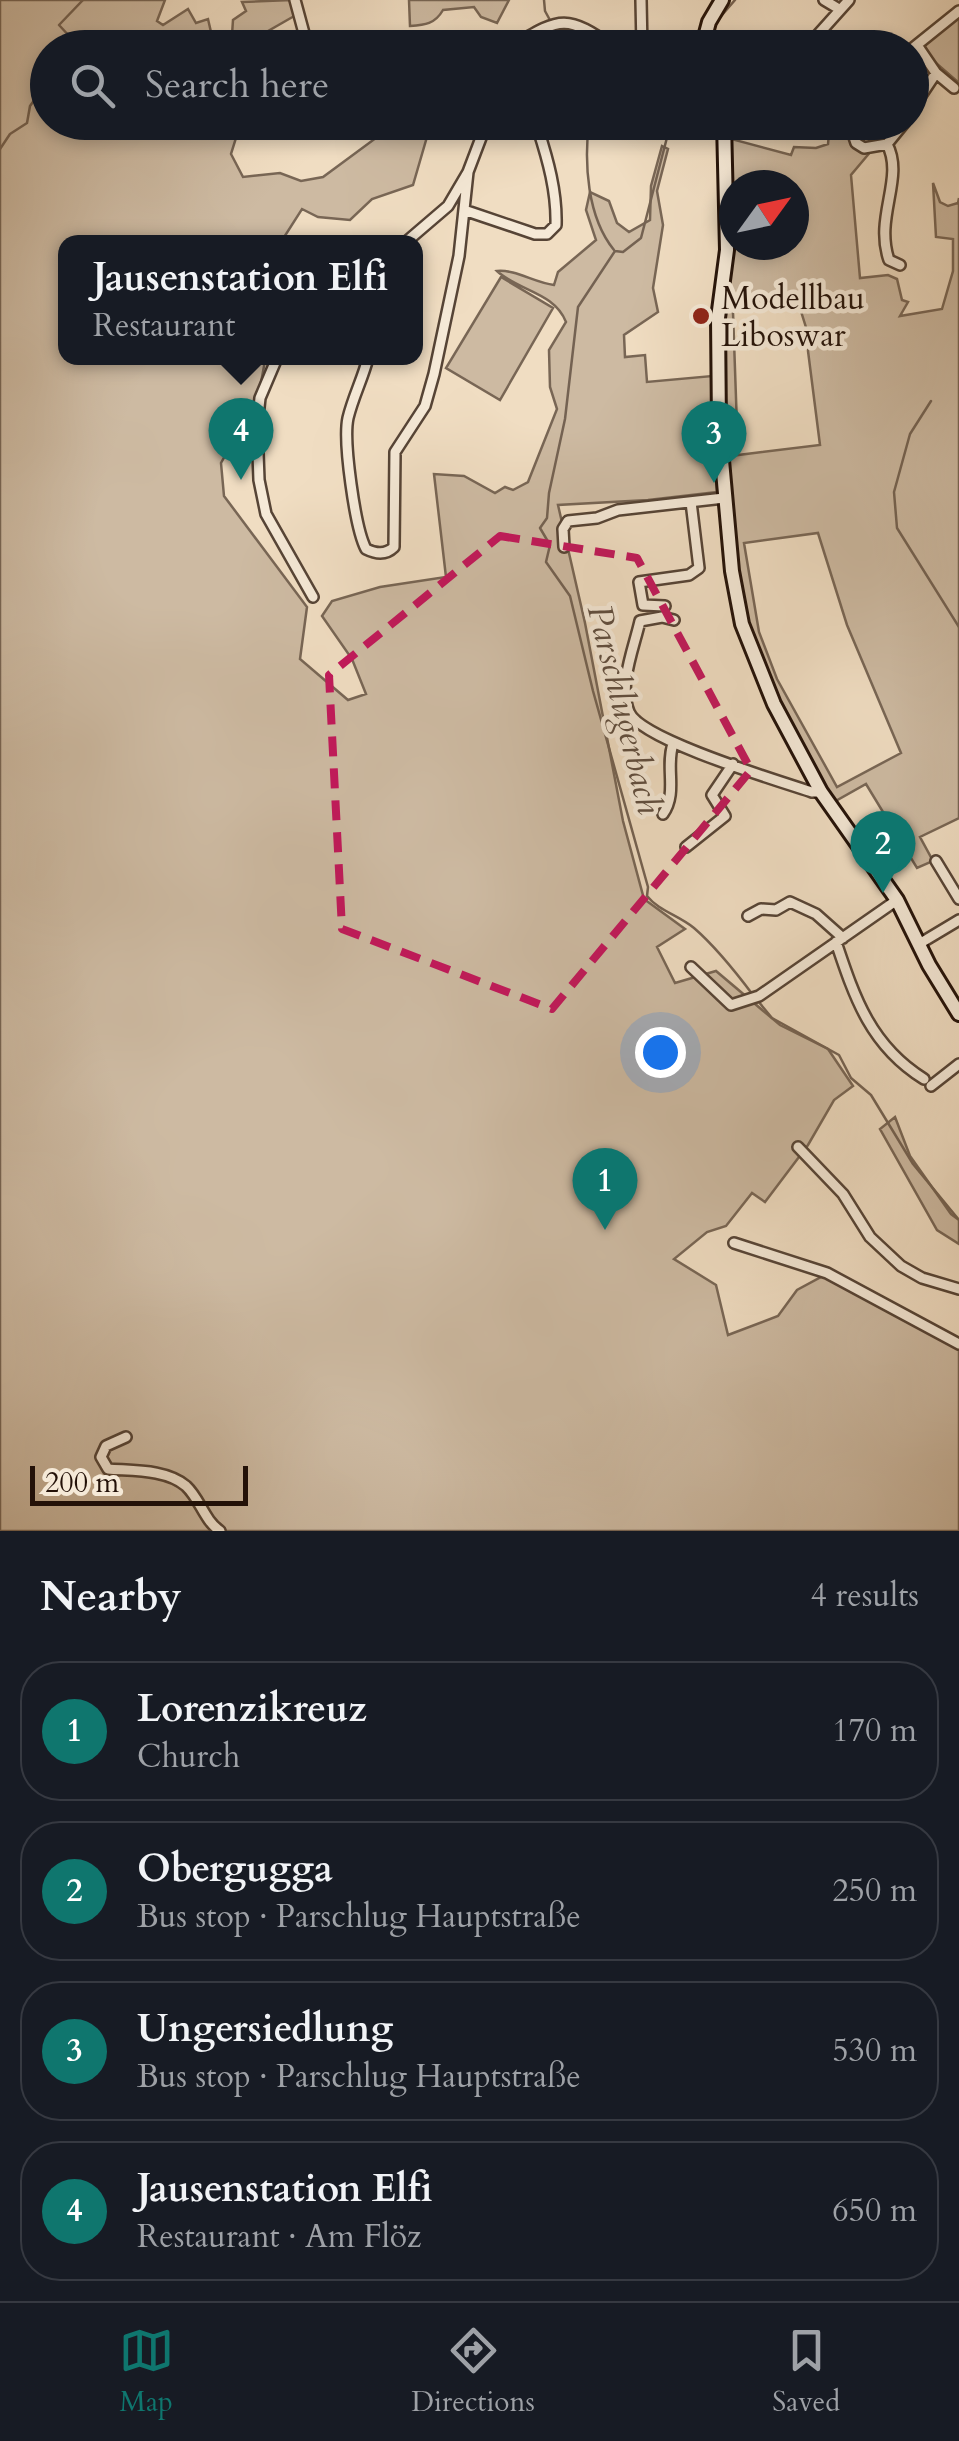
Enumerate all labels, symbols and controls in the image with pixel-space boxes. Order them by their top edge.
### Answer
search box [30,30,929,140]
icon: search [65,58,120,113]
text: Search here [145,59,329,111]
north arrow [719,170,809,260]
popup [58,235,423,365]
text: Jausenstation Elfi [93,252,388,304]
place label: Modellbau Liboswar [721,277,865,358]
text: Restaurant [93,304,235,348]
marker: Modellbau Liboswar [690,305,712,327]
pin: 4 [208,398,274,480]
pin: 3 [682,400,746,483]
water label: Parschlugerbach [575,599,673,819]
pin: 2 [850,810,916,893]
your location [635,1027,686,1078]
pin: 1 [572,1148,638,1230]
scale bar [30,1461,248,1506]
text: 200 m [45,1464,119,1502]
text: Nearby [40,1568,182,1625]
text: 4 results [811,1574,919,1618]
text: Lorenzikreuz [137,1683,367,1735]
text: 1 [66,1709,83,1753]
text: 170 m [832,1709,917,1753]
text: Church [137,1735,240,1779]
text: Obergugga [137,1843,333,1895]
text: 2 [66,1869,83,1913]
text: 250 m [832,1869,917,1913]
text: Bus stop · Parschlug Hauptstraße [137,1895,581,1939]
text: Ungersiedlung [137,2003,393,2055]
text: 3 [66,2029,83,2073]
text: 530 m [832,2029,917,2073]
text: Bus stop · Parschlug Hauptstraße [137,2055,581,2099]
text: Jausenstation Elfi [137,2163,433,2215]
text: 4 [66,2189,83,2233]
text: 650 m [832,2189,917,2233]
text: Restaurant · Am Flöz [137,2215,421,2259]
tab: Map [119,2323,174,2421]
tab: Directions [411,2323,535,2421]
tab: Saved [772,2323,840,2421]

